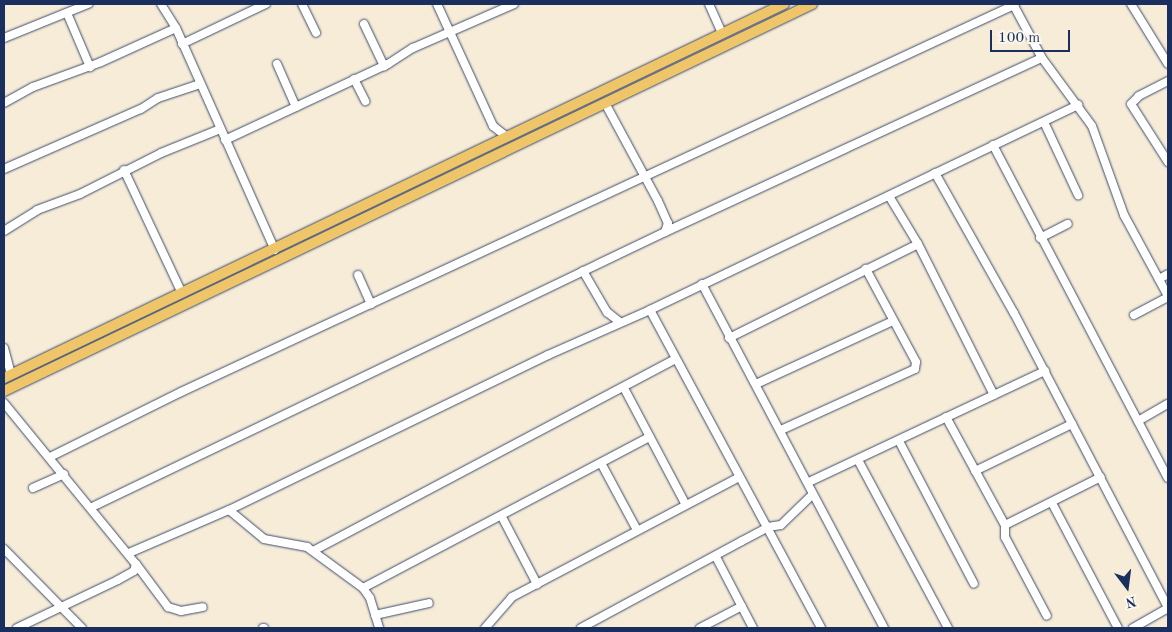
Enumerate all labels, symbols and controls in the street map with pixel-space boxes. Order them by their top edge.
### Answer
scale bar [992,20,1072,52]
text: 100 m [998,31,1040,46]
north arrow [1102,562,1152,612]
text: N [1124,593,1138,610]

